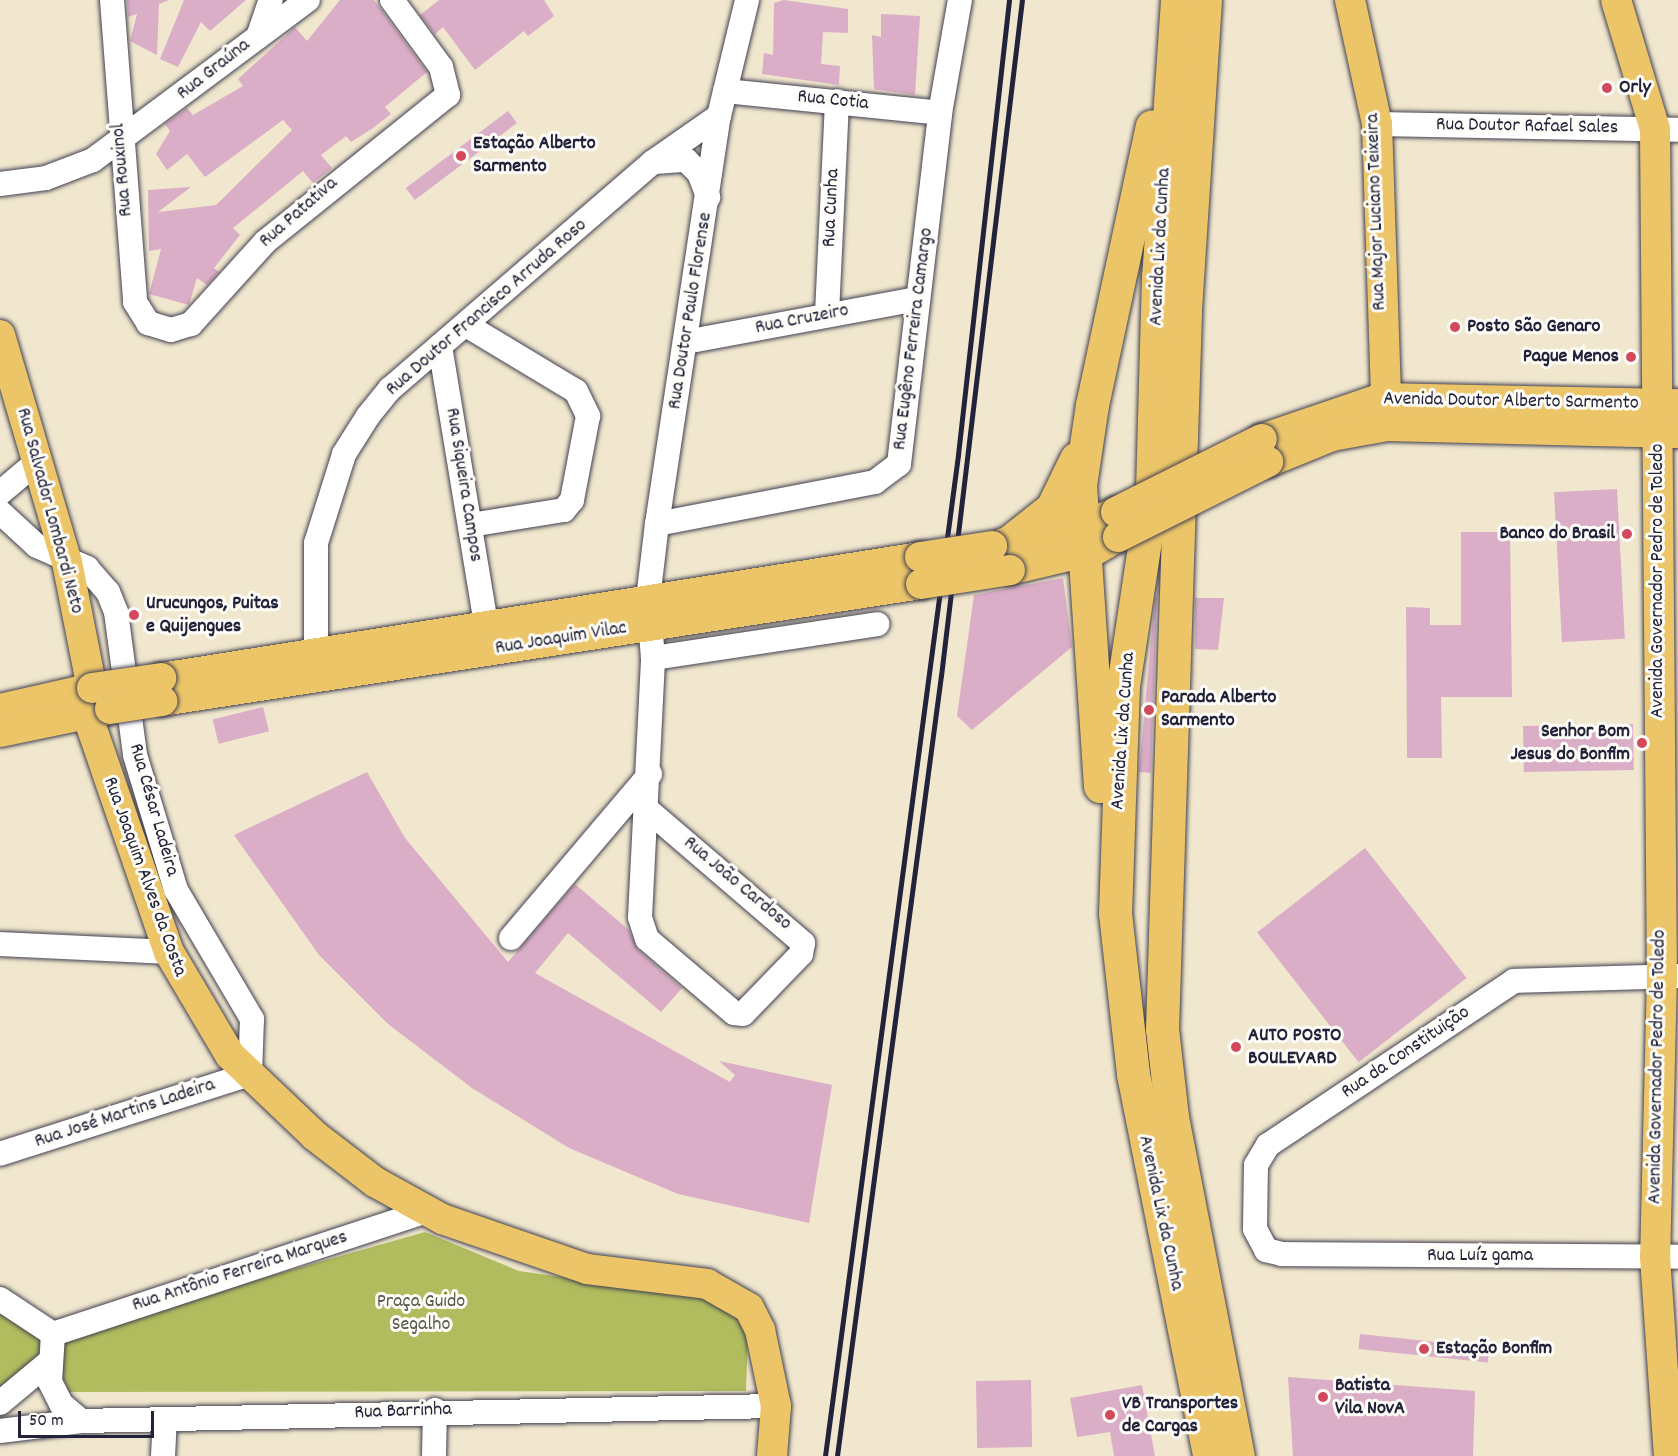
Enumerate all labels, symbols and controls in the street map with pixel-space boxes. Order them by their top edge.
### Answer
street label: Rua Graúna [173,34,255,106]
place label: Orly [1619,76,1651,100]
marker: Orly [1600,81,1614,95]
street label: Rua Cotia [796,85,870,117]
street label: Rua Major Luciano Teixeira [1362,113,1392,311]
street label: Rua Doutor Rafael Sales [1436,113,1618,141]
street label: Rua Rouxinol [107,122,139,218]
place label: Estação Alberto Sarmento [473,132,596,179]
marker: Estação Alberto Sarmento [454,149,468,163]
street label: Rua Cunha [818,168,846,248]
street label: Avenida Lix da Cunha [1145,168,1177,326]
street label: Rua Patativa [255,172,343,254]
street label: Rua Doutor Paulo Florense [664,211,718,411]
street label: Rua Doutor Francisco Arruda Roso [381,214,593,402]
street label: Rua Eugêno Ferreira Camargo [888,226,940,452]
street label: Rua Cruzeiro [753,299,851,341]
place label: Posto São Genaro [1467,315,1600,339]
marker: Posto São Genaro [1448,320,1462,334]
place label: Pague Menos [1523,345,1619,369]
marker: Pague Menos [1624,350,1638,364]
street label: Avenida Doutor Alberto Sarmento [1383,388,1639,416]
street label: Rua Salvador Lombardi Neto [10,405,88,617]
street label: Rua Siqueira Campos [439,406,487,564]
street label: Avenida Governador Pedro de Toledo [1646,444,1670,718]
place label: Banco do Brasil [1499,522,1615,546]
marker: Banco do Brasil [1620,527,1634,541]
place label: Urucungos, Puitas e Quijengues [146,592,279,639]
marker: Urucungos, Puitas e Quijengues [127,608,141,622]
street label: Rua Joaquim Vilac [494,617,628,661]
street label: Avenida Lix da Cunha [1107,651,1141,811]
place label: Parada Alberto Sarmento [1161,686,1276,733]
marker: Parada Alberto Sarmento [1142,703,1156,717]
place label: Senhor Bom Jesus do Bonfim [1510,720,1630,767]
marker: Senhor Bom Jesus do Bonfim [1635,736,1649,750]
street label: Rua César Ladeira [123,741,183,879]
street label: Rua Joaquim Alves da Costa [97,774,191,980]
street label: Rua João Cardoso [678,832,796,936]
street label: Avenida Governador Pedro de Toledo [1644,930,1672,1204]
street label: Rua da Constituição [1337,1001,1475,1105]
place label: AUTO POSTO BOULEVARD [1248,1024,1341,1071]
marker: AUTO POSTO BOULEVARD [1229,1040,1243,1054]
street label: Rua José Martins Ladeira [32,1074,218,1154]
street label: Avenida Lix da Cunha [1132,1133,1188,1293]
street label: Rua Antônio Ferreira Marques [129,1226,351,1318]
street label: Rua Luíz gama [1427,1244,1533,1268]
park label: Praça Guido Segalho [377,1291,465,1338]
place label: Estação Bonfim [1436,1337,1552,1361]
marker: Estação Bonfim [1417,1342,1431,1356]
place label: Batista Vila NovA [1335,1374,1405,1421]
marker: Batista Vila NovA [1316,1390,1330,1404]
place label: VB Transportes de Cargas [1122,1392,1238,1439]
street label: Rua Barrinha [354,1398,452,1426]
scale bar [21,1399,158,1437]
marker: VB Transportes de Cargas [1103,1408,1117,1422]
text: 50 m [29,1409,64,1434]

